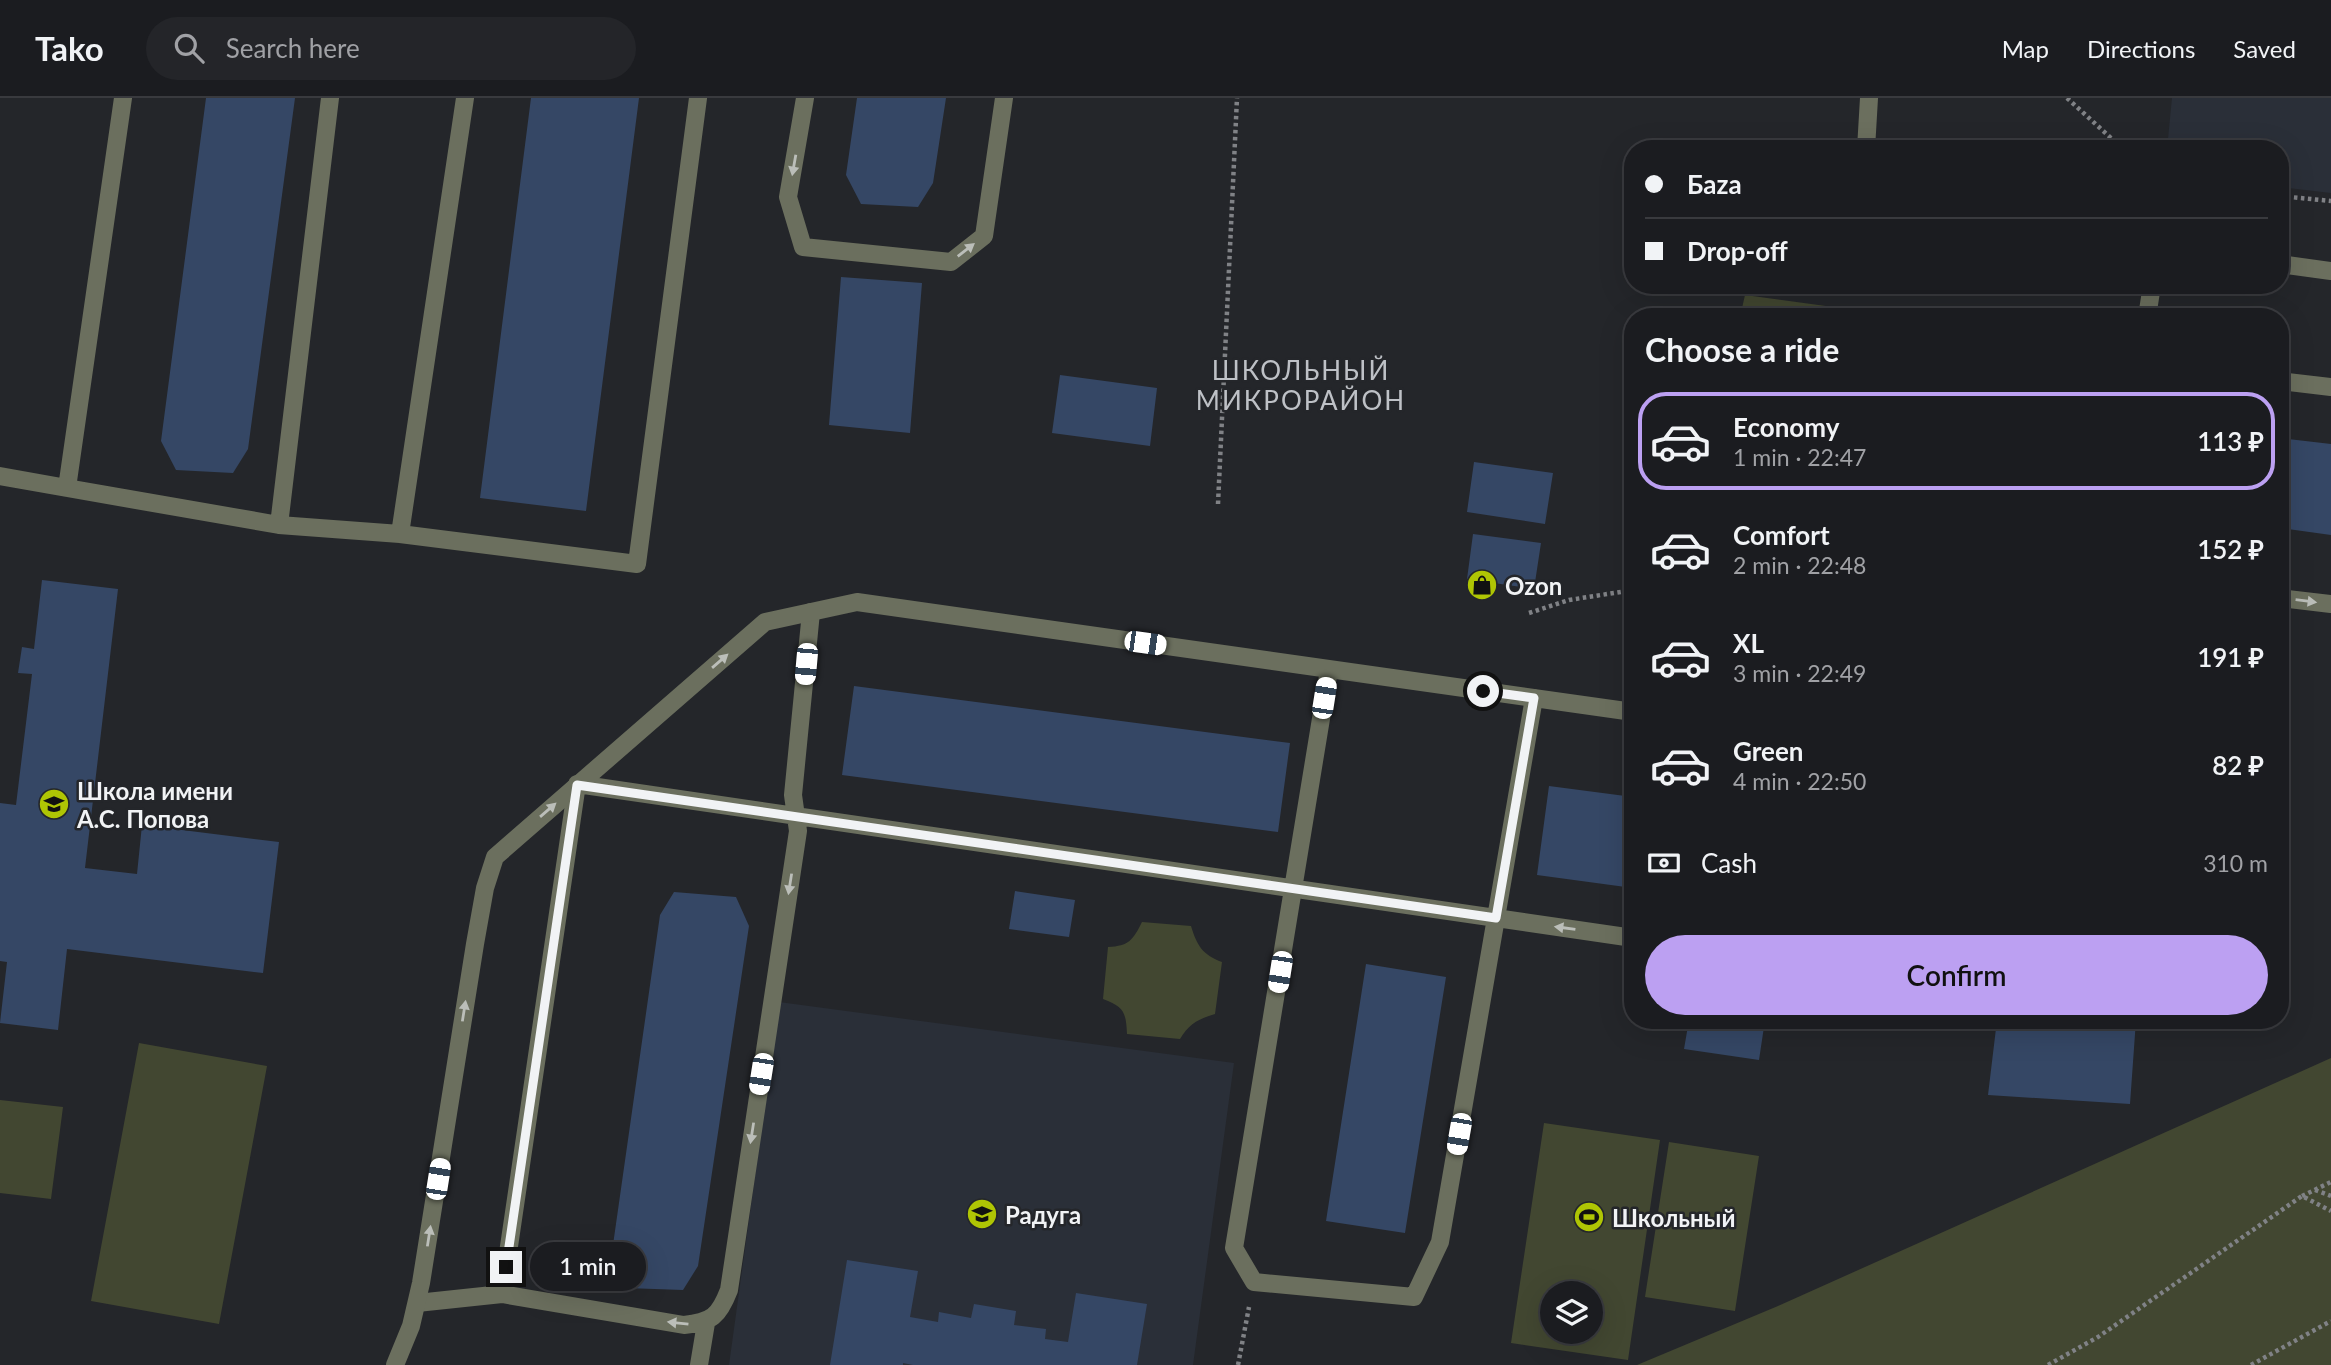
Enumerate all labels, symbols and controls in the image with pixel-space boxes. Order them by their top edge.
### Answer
search box [146,17,636,80]
text: Tako [35,28,104,68]
icon: search [170,29,208,67]
text: Search here [226,32,360,64]
text: Map [2002,34,2049,63]
text: Directions [2087,34,2195,63]
text: Saved [2233,34,2296,63]
one-way arrow [788,154,799,176]
text: Баza [1687,168,1742,200]
text: Drop-off [1687,235,1788,267]
one-way arrow [956,243,974,258]
text: Choose a ride [1645,330,1839,369]
district label: ШКОЛЬНЫЙ МИКРОРАЙОН [1196,354,1406,416]
icon: car [1649,410,1712,473]
text: Economy [1733,411,1839,443]
text: 113 ₽ [2197,425,2264,457]
text: 1 min · 22:47 [1733,443,1866,471]
icon: car [1649,518,1712,581]
text: Comfort [1733,519,1830,551]
text: 152 ₽ [2197,533,2264,565]
text: 2 min · 22:48 [1733,551,1866,579]
shop icon: Ozon [1465,568,1499,602]
place label: Ozon [1505,571,1562,600]
one-way arrow [2295,596,2317,607]
icon: car [1649,626,1712,689]
text: XL [1733,627,1764,659]
car [1123,630,1168,656]
text: 191 ₽ [2197,641,2264,673]
car [794,642,819,686]
one-way arrow [711,654,728,669]
text: 3 min · 22:49 [1733,659,1866,687]
route start [1467,675,1499,707]
car [1311,676,1338,720]
icon: car [1649,734,1712,797]
text: Green [1733,735,1803,767]
text: 82 ₽ [2212,749,2264,781]
text: 4 min · 22:50 [1733,767,1866,795]
place label: Школа имени А.С. Попова [76,776,233,833]
school or university icon: Школа имени А.С. Попова [37,787,71,821]
one-way arrow [539,803,556,818]
icon: cash [1645,844,1683,882]
text: Cash [1701,847,1757,879]
text: 310 m [2203,849,2268,877]
one-way arrow [784,873,795,895]
one-way arrow [1554,923,1576,934]
button: Confirm [1645,935,2268,1015]
car [1267,950,1294,994]
one-way arrow [459,1000,470,1022]
car [748,1052,775,1096]
car [1446,1111,1473,1157]
one-way arrow [747,1122,758,1144]
car [425,1157,452,1201]
school or university icon: Радуга [965,1197,999,1231]
place label: Радуга [1005,1200,1081,1229]
sports icon: Школьный [1572,1200,1606,1234]
place label: Школьный [1612,1203,1735,1232]
one-way arrow [424,1224,435,1246]
callout: 1 min [530,1242,646,1292]
route end [490,1251,522,1283]
text: 1 min [560,1252,616,1280]
map controls [1540,1281,1603,1344]
button: layers [1540,1281,1603,1344]
one-way arrow [667,1317,689,1328]

